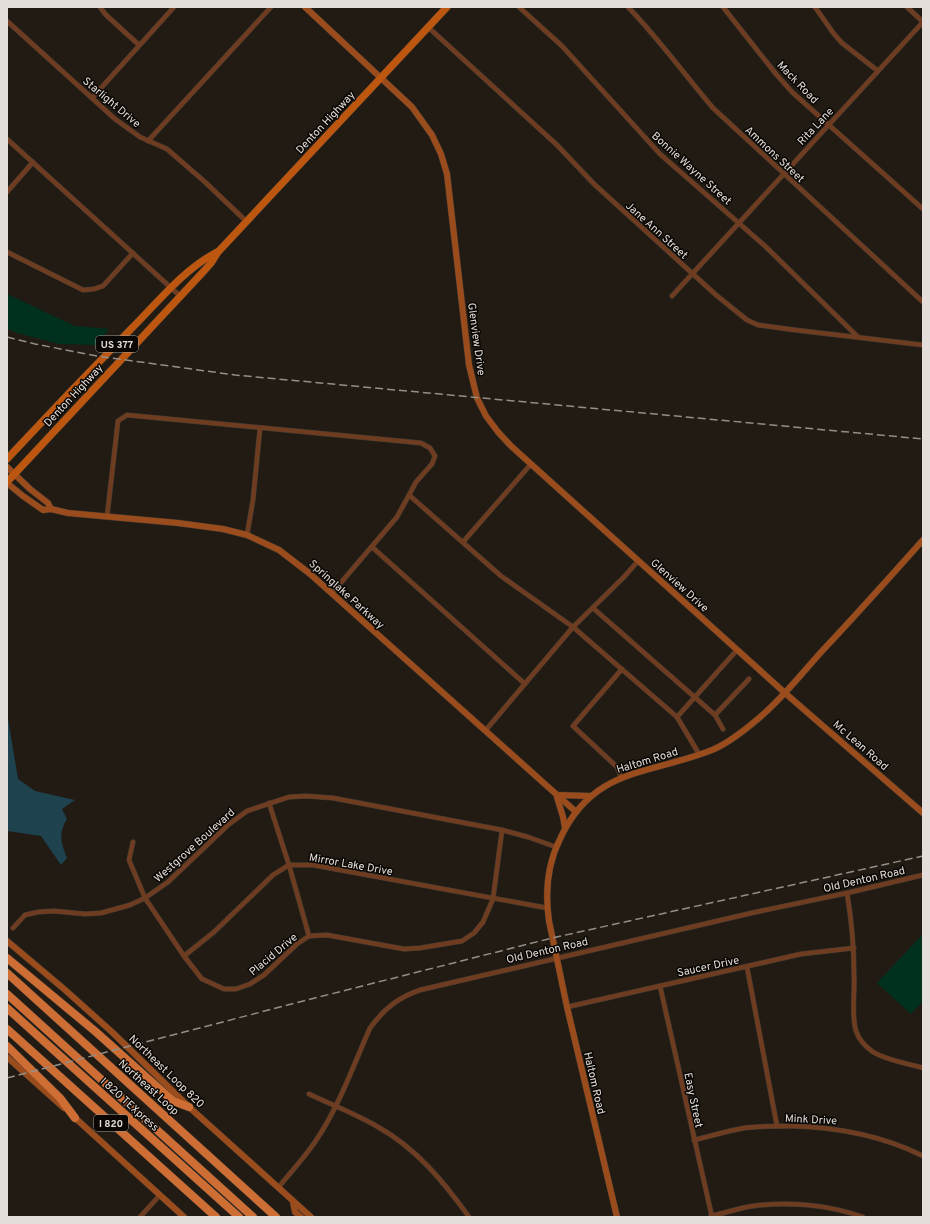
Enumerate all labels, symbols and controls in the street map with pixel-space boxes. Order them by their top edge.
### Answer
street label: Mack Road [774,58,821,107]
street label: Starlight Drive [80,74,143,131]
street label: Denton Highway [293,88,358,157]
street label: Rita Lane [795,105,837,149]
street label: Ammons Street [741,123,807,186]
street label: Bonnie Wayne Street [648,129,734,208]
street label: Jane Ann Street [622,199,690,262]
street label: Glenview Drive [464,302,488,377]
road number: US 377 [96,336,138,352]
street label: Denton Highway [41,361,106,430]
street label: Glenview Drive [647,556,711,616]
street label: Springlake Parkway [306,557,387,632]
street label: Mc Lean Road [830,718,891,774]
street label: Haltom Road [615,745,680,777]
street label: Westgrove Boulevard [151,806,238,886]
street label: Mirror Lake Drive [308,851,394,879]
street label: Old Denton Road [822,864,906,896]
street label: Placid Drive [247,930,301,979]
street label: Old Denton Road [505,935,589,967]
street label: Saucer Drive [676,954,741,980]
street label: Northeast Loop 820 [127,1032,207,1110]
street label: Haltom Road [580,1051,608,1116]
street label: Northeast Loop [116,1056,182,1118]
street label: Easy Street [680,1071,706,1129]
street label: I 820 TEXpress [98,1074,162,1134]
street label: Mink Drive [784,1112,838,1128]
road number: I 820 [94,1115,128,1131]

